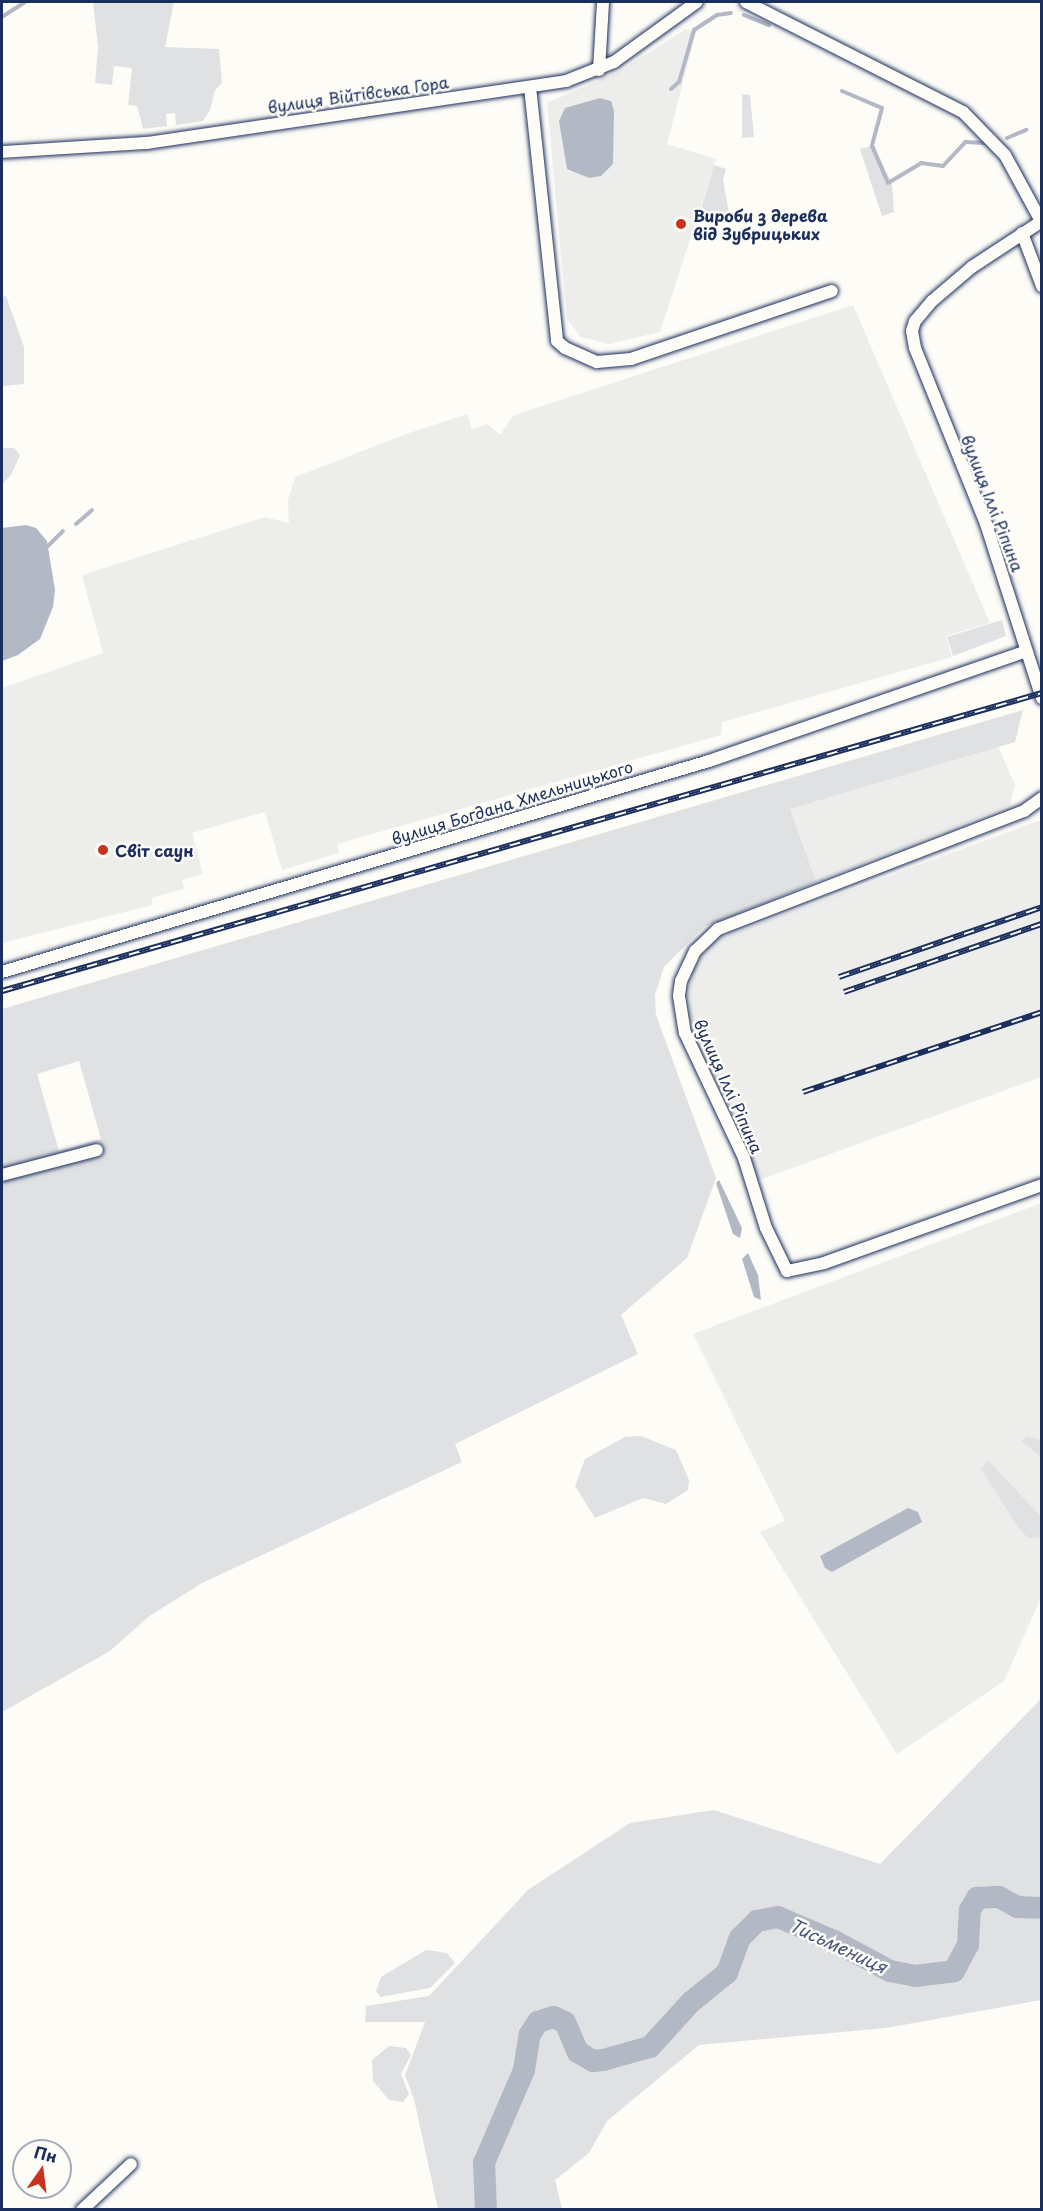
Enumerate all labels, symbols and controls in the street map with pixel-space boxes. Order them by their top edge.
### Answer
street label: вулиця Війтівська Гора [266,72,450,116]
place label: Вироби з дерева від Зубрицьких [693,205,829,243]
marker: Вироби з дерева від Зубрицьких [674,217,688,231]
street label: вулиця Іллі Ріпина [958,431,1028,575]
street label: вулиця Богдана Хмельницького [389,756,635,848]
place label: Світ саун [115,840,194,860]
marker: Світ саун [96,843,110,857]
street label: вулиця Іллі Ріпина [691,1015,767,1157]
water label: Тисьмениця [786,1914,890,1978]
north arrow [12,2139,72,2199]
text: Пн [32,2139,60,2168]

